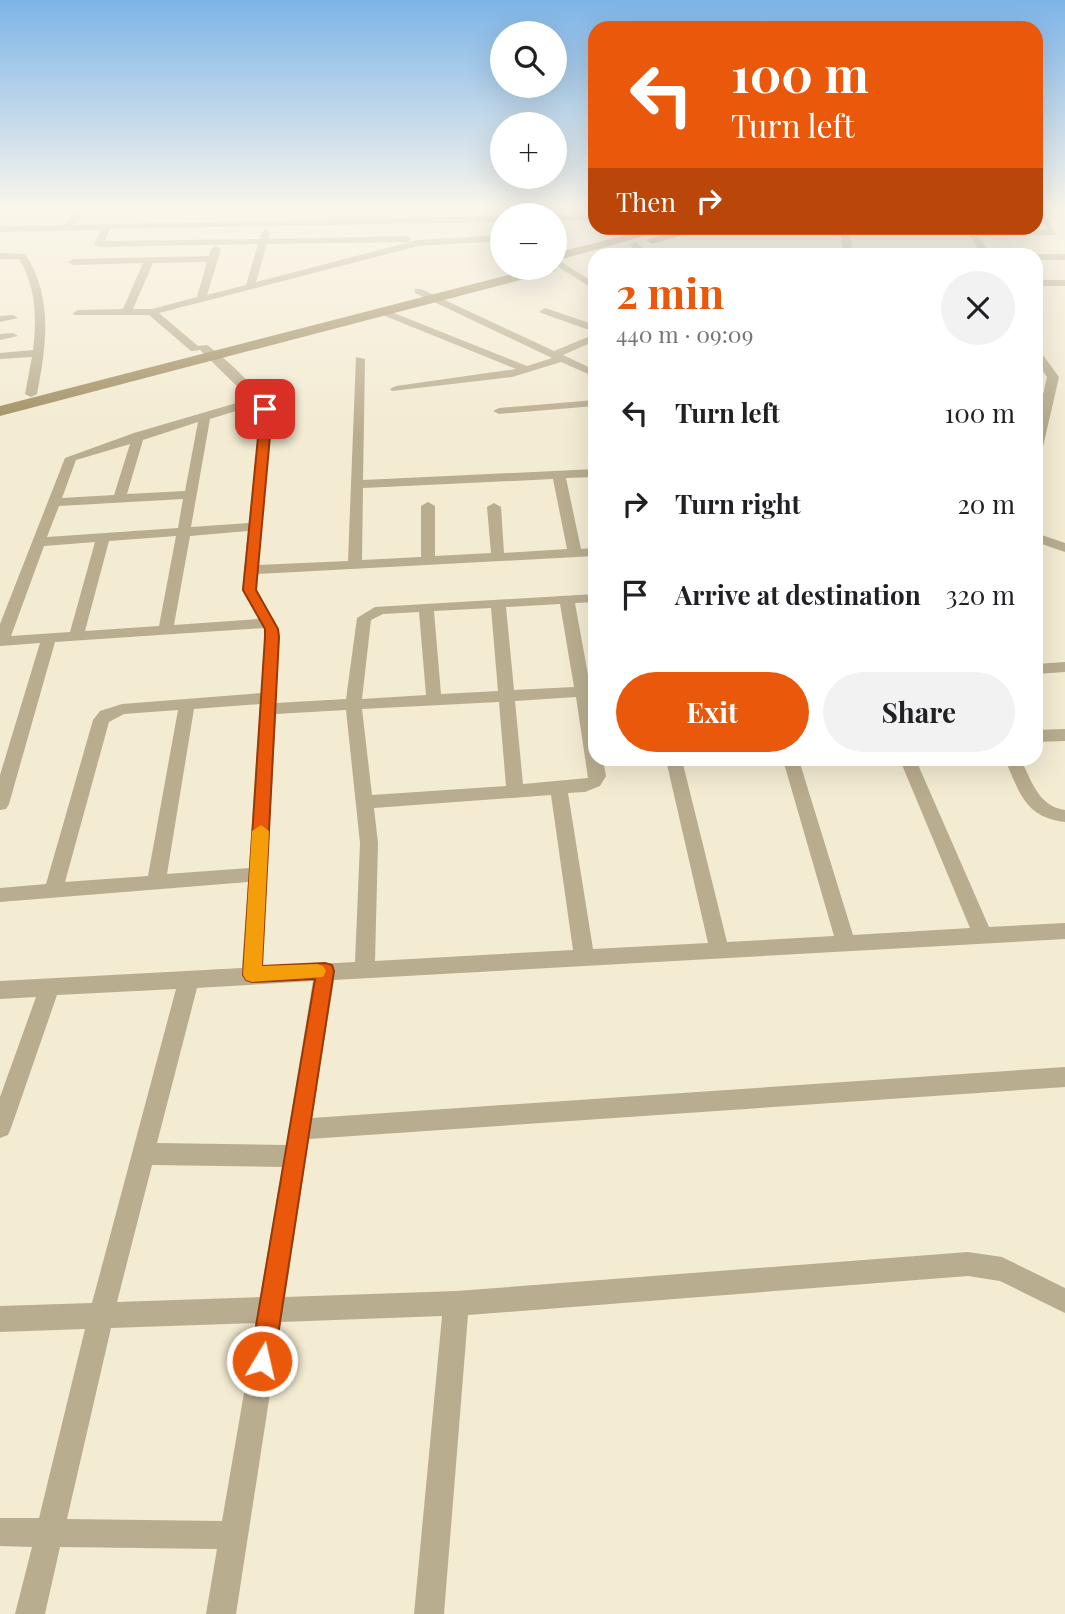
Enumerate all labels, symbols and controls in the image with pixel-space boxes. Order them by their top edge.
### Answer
map controls [490,21,567,280]
button: search [490,21,567,98]
text: 100 m [731,40,869,105]
icon: left [616,49,707,140]
text: Turn left [731,103,855,146]
button: + [490,112,567,189]
icon: right [690,182,728,220]
text: Then [616,184,676,219]
button: − [490,203,567,280]
text: 2 min [616,264,724,320]
button: close [941,271,1015,345]
text: 440 m · 09:09 [616,318,753,349]
pin [235,379,295,439]
icon: arrive [246,390,284,428]
icon: left [616,394,654,432]
text: Turn left [675,395,780,430]
text: 100 m [945,395,1015,430]
icon: right [616,485,654,523]
text: Turn right [675,486,801,521]
text: 20 m [957,486,1015,521]
icon: arrive [616,576,654,614]
text: Arrive at destination [675,577,921,612]
text: 320 m [946,577,1015,612]
button: Exit [616,672,809,752]
button: Share [823,672,1015,752]
position arrow [225,1324,299,1398]

